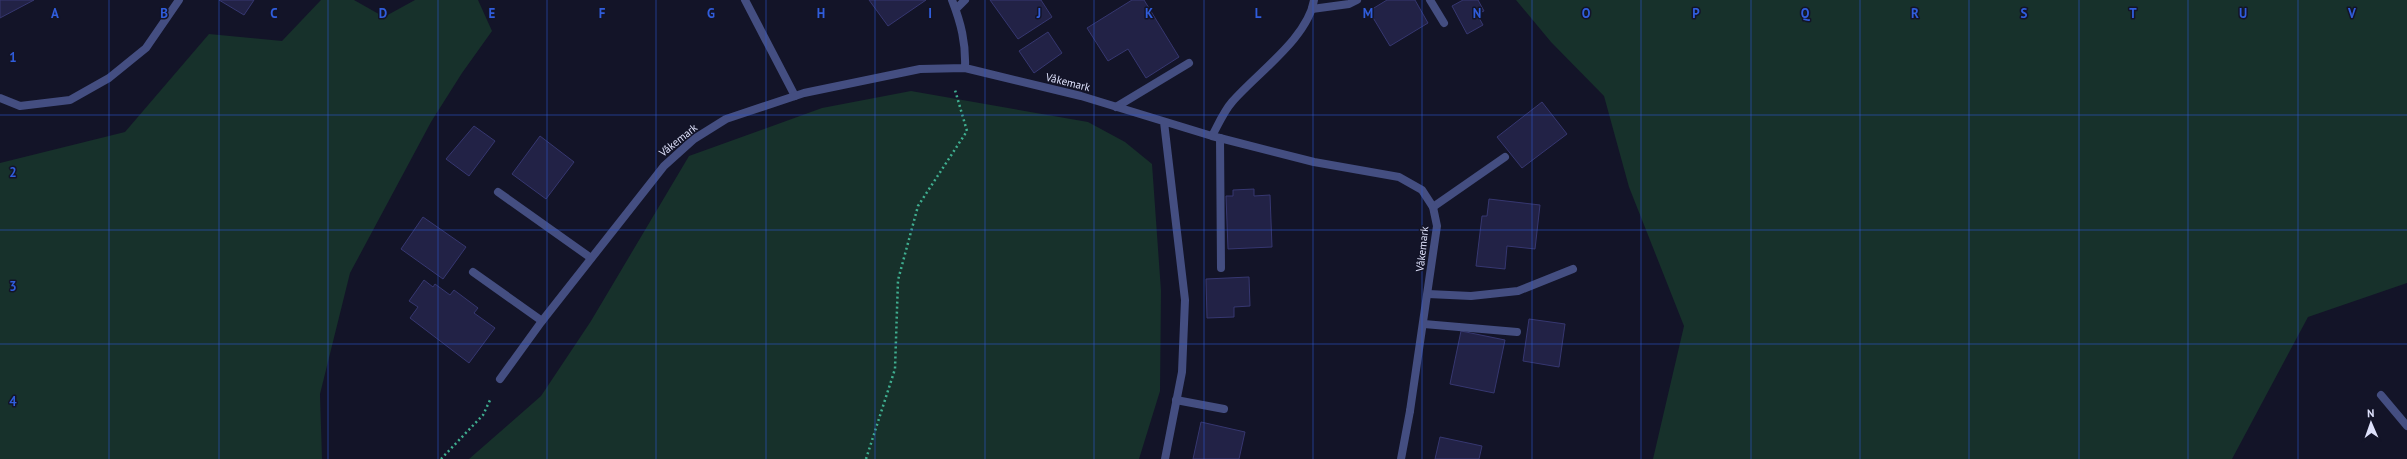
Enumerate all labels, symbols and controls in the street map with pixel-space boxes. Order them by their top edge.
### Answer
text: A [51,5,59,22]
text: B [160,5,168,22]
text: C [270,5,278,22]
text: D [379,5,387,22]
text: E [489,5,496,22]
text: F [599,5,606,22]
text: G [707,5,715,22]
text: H [817,5,825,22]
text: I [928,5,932,22]
text: J [1036,5,1041,22]
text: K [1145,5,1153,22]
text: L [1255,5,1262,22]
text: M [1363,5,1373,22]
text: N [1473,5,1481,22]
text: O [1582,5,1591,22]
text: P [1692,5,1700,22]
text: Q [1801,5,1811,22]
text: R [1911,5,1919,22]
text: S [2021,5,2028,22]
text: T [2129,5,2137,22]
text: U [2239,5,2247,22]
text: V [2347,5,2356,22]
text: 1 [9,49,17,66]
street label: Våkemark [1043,69,1092,94]
street label: Våkemark [655,120,701,160]
text: 2 [9,164,17,181]
street label: Våkemark [1413,225,1431,273]
text: 3 [9,278,17,295]
text: 4 [9,393,17,410]
north arrow [2351,403,2391,443]
text: N [2367,406,2375,420]

